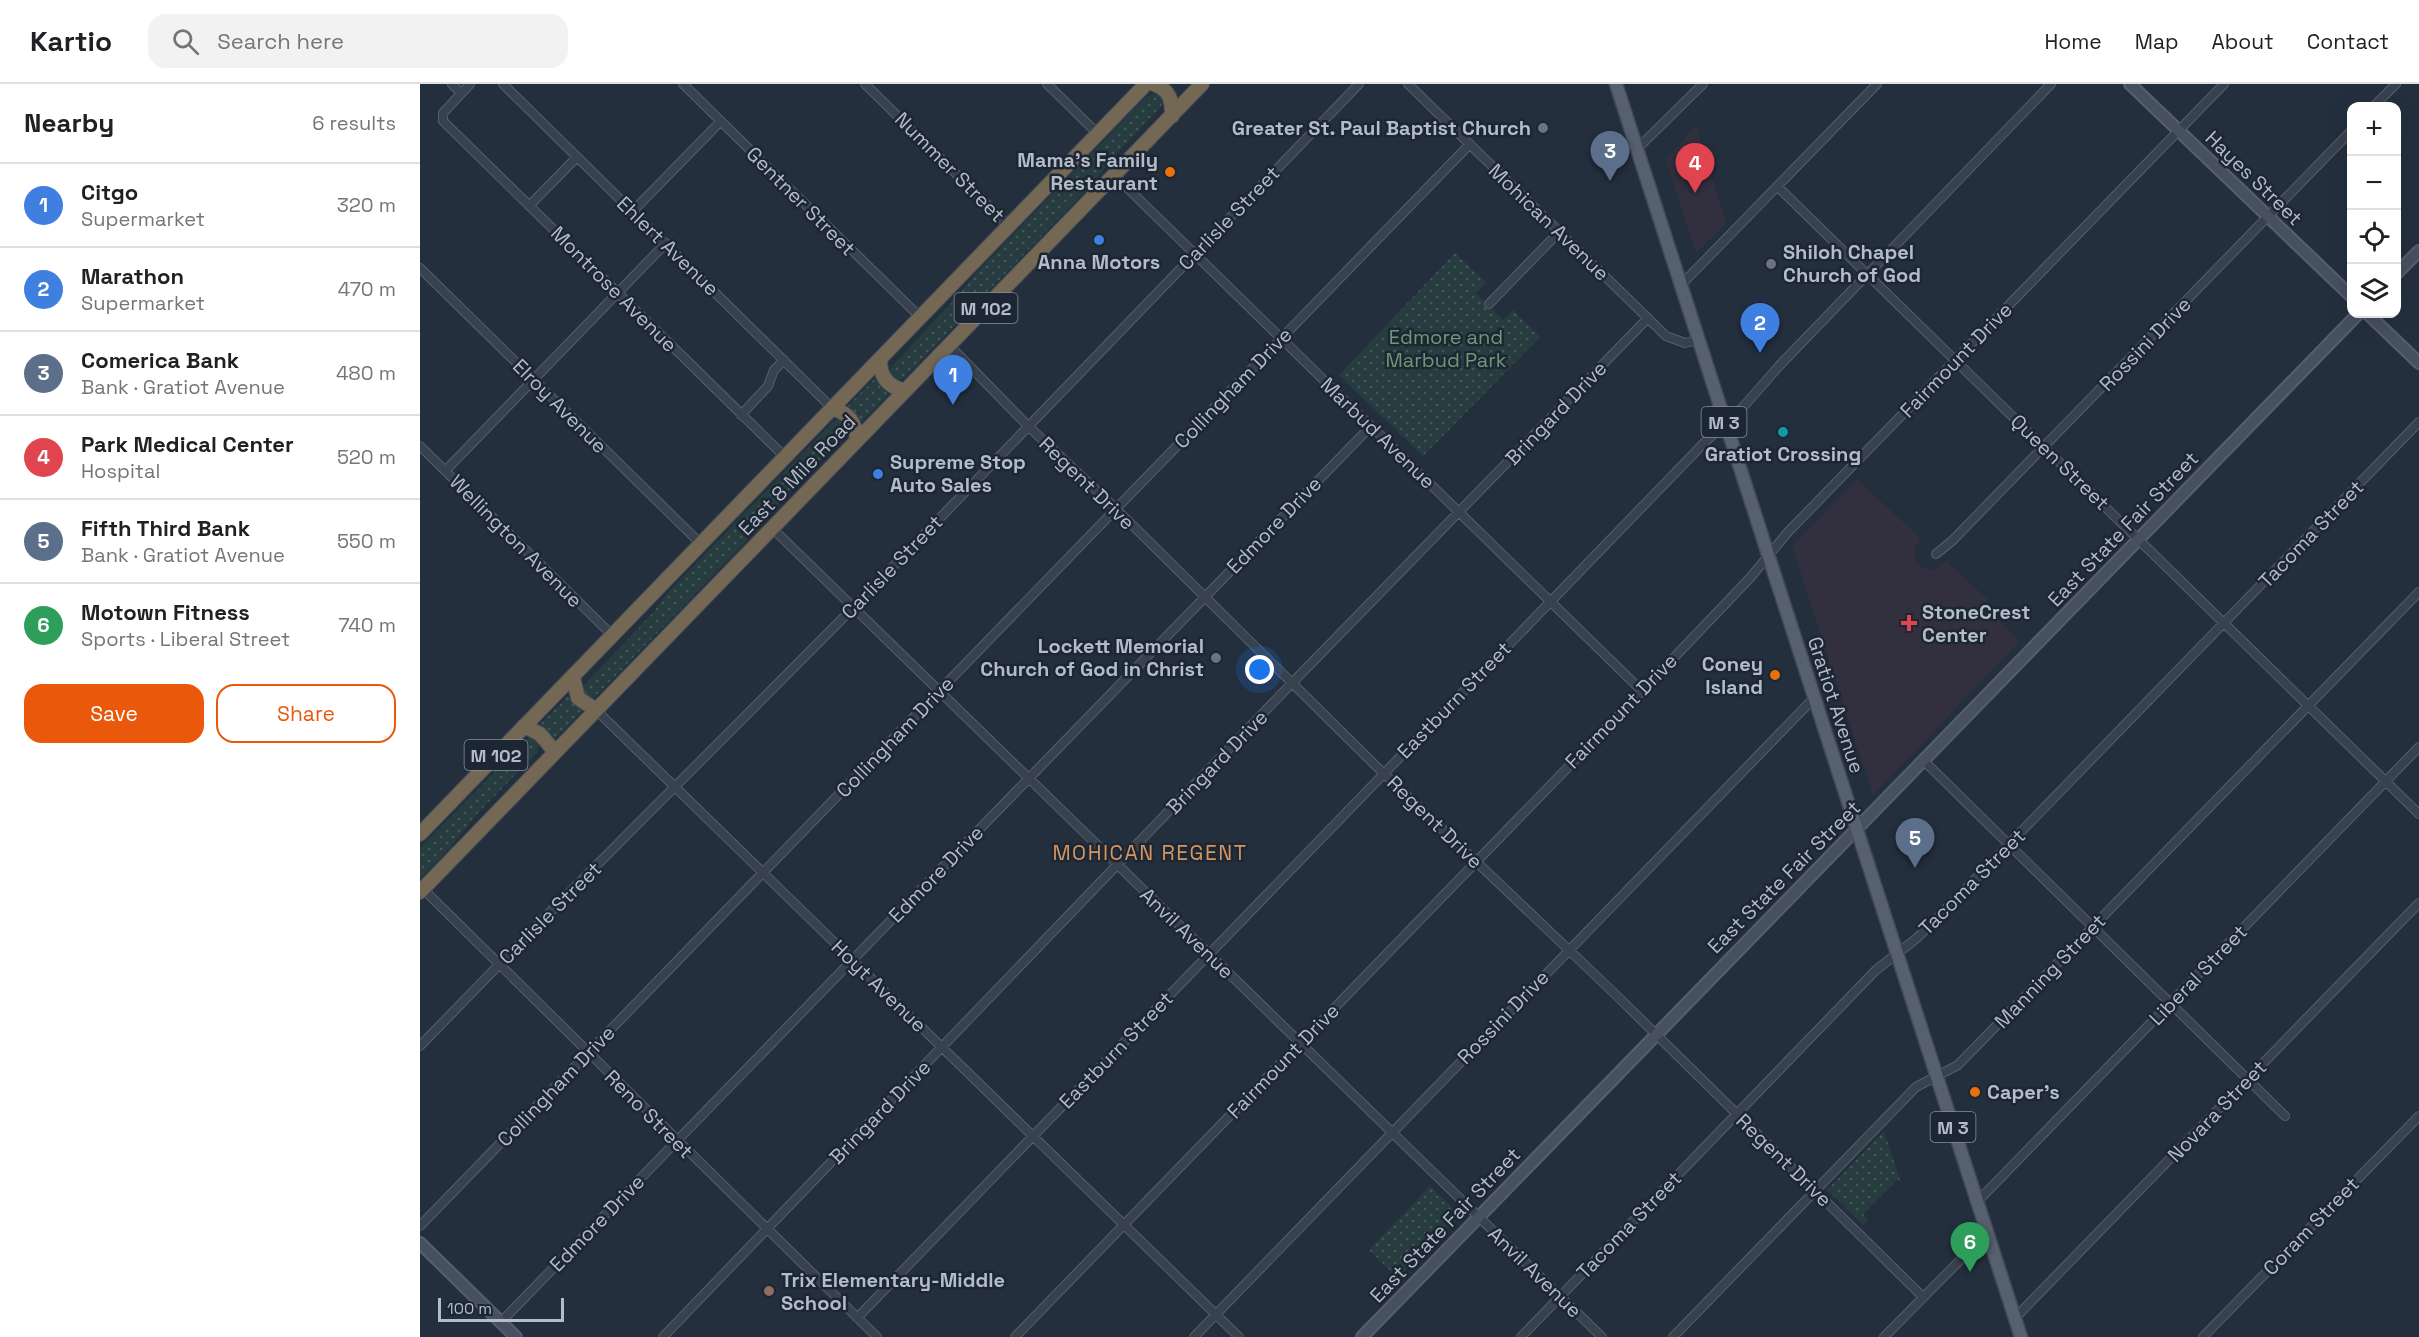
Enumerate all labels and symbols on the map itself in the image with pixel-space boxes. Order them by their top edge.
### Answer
street label: Nummer Street [889,106,1011,228]
place label: Greater St. Paul Baptist Church [1232,115,1531,141]
marker: Greater St. Paul Baptist Church [1536,121,1550,135]
street label: Hayes Street [2200,125,2308,231]
pin: 3 [1590,132,1630,181]
street label: Gentner Street [741,141,861,261]
pin: 4 [1676,144,1714,193]
place label: Mama's Family Restaurant [1017,147,1158,196]
street label: Mohican Avenue [1483,158,1615,286]
street label: Carlisle Street [1173,160,1285,276]
marker: Mama's Family Restaurant [1163,165,1177,179]
street label: Ehlert Avenue [611,191,725,301]
street label: Montrose Avenue [545,220,683,358]
marker: Anna Motors [1092,233,1106,247]
place label: Shiloh Chapel Church of God [1783,239,1921,288]
place label: Anna Motors [1038,249,1160,275]
marker: Shiloh Chapel Church of God [1764,257,1778,271]
street label: Rossini Drive [2094,291,2196,397]
road number: M 102 [954,293,1018,323]
street label: Fairmount Drive [1894,297,2018,423]
pin: 2 [1740,304,1780,353]
street label: Collingham Drive [1168,322,1298,454]
park label: Edmore and Marbud Park [1385,324,1507,373]
street label: Elroy Avenue [507,353,613,459]
street label: Bringard Drive [1500,355,1612,471]
pin: 1 [934,356,972,405]
street label: Marbud Avenue [1315,372,1441,494]
road number: M 3 [1702,407,1746,437]
street label: Queen Street [2005,408,2115,516]
street label: East 8 Mile Road [733,409,861,541]
marker: Gratiot Crossing [1776,425,1790,439]
street label: Regent Drive [1034,431,1140,535]
place label: Gratiot Crossing [1705,441,1861,467]
street label: East State Fair Street [2042,446,2204,612]
place label: Supreme Stop Auto Sales [890,449,1026,498]
marker: Supreme Stop Auto Sales [871,467,885,481]
street label: Wellington Avenue [444,469,588,613]
street label: Edmore Drive [1221,471,1327,579]
street label: Tacoma Street [2253,474,2369,594]
street label: Carlisle Street [836,509,948,625]
place label: StoneCrest Center [1922,599,2030,648]
marker: StoneCrest Center [1900,614,1918,632]
place label: Lockett Memorial Church of God in Christ [980,633,1204,682]
street label: Gratiot Avenue [1802,633,1870,777]
street label: Eastburn Street [1391,636,1517,764]
street label: Fairmount Drive [1559,648,1683,774]
marker: Lockett Memorial Church of God in Christ [1209,651,1223,665]
place label: Coney Island [1702,651,1763,700]
your location [1245,655,1274,684]
marker: Coney Island [1768,668,1782,682]
street label: Collingham Drive [830,671,960,803]
street label: Bringard Drive [1161,704,1273,820]
road number: M 102 [464,740,527,770]
street label: Regent Drive [1382,770,1488,874]
street label: East State Fair Street [1702,795,1866,959]
pin: 5 [1896,818,1934,868]
street label: Edmore Drive [883,820,989,928]
street label: Tacoma Street [1913,823,2031,941]
district label: MOHICAN REGENT [1052,839,1248,866]
street label: Carlisle Street [493,856,607,970]
street label: Anvil Avenue [1135,882,1239,984]
street label: Manning Street [1989,908,2111,1034]
street label: Liberal Street [2143,919,2253,1031]
street label: Hoyt Avenue [826,934,932,1038]
street label: Rossini Drive [1452,964,1554,1070]
street label: Eastburn Street [1053,986,1179,1114]
street label: Fairmount Drive [1221,998,1345,1124]
street label: Collingham Drive [491,1020,621,1152]
street label: Bringard Drive [824,1054,936,1170]
street label: Novara Street [2162,1054,2272,1168]
street label: Reno Street [599,1064,699,1164]
place label: Caper's [1987,1079,2060,1105]
marker: Caper's [1968,1085,1982,1099]
street label: Regent Drive [1731,1108,1837,1212]
road number: M 3 [1930,1112,1976,1142]
street label: East State Fair Street [1364,1142,1526,1308]
street label: Tacoma Street [1571,1165,1687,1285]
street label: Edmore Drive [544,1169,650,1277]
street label: Coram Street [2257,1171,2365,1281]
street label: Anvil Avenue [1483,1221,1587,1323]
pin: 6 [1950,1222,1990,1272]
place label: Trix Elementary-Middle School [781,1267,1005,1316]
marker: Trix Elementary-Middle School [762,1284,776,1298]
scale bar [438,1295,564,1322]

